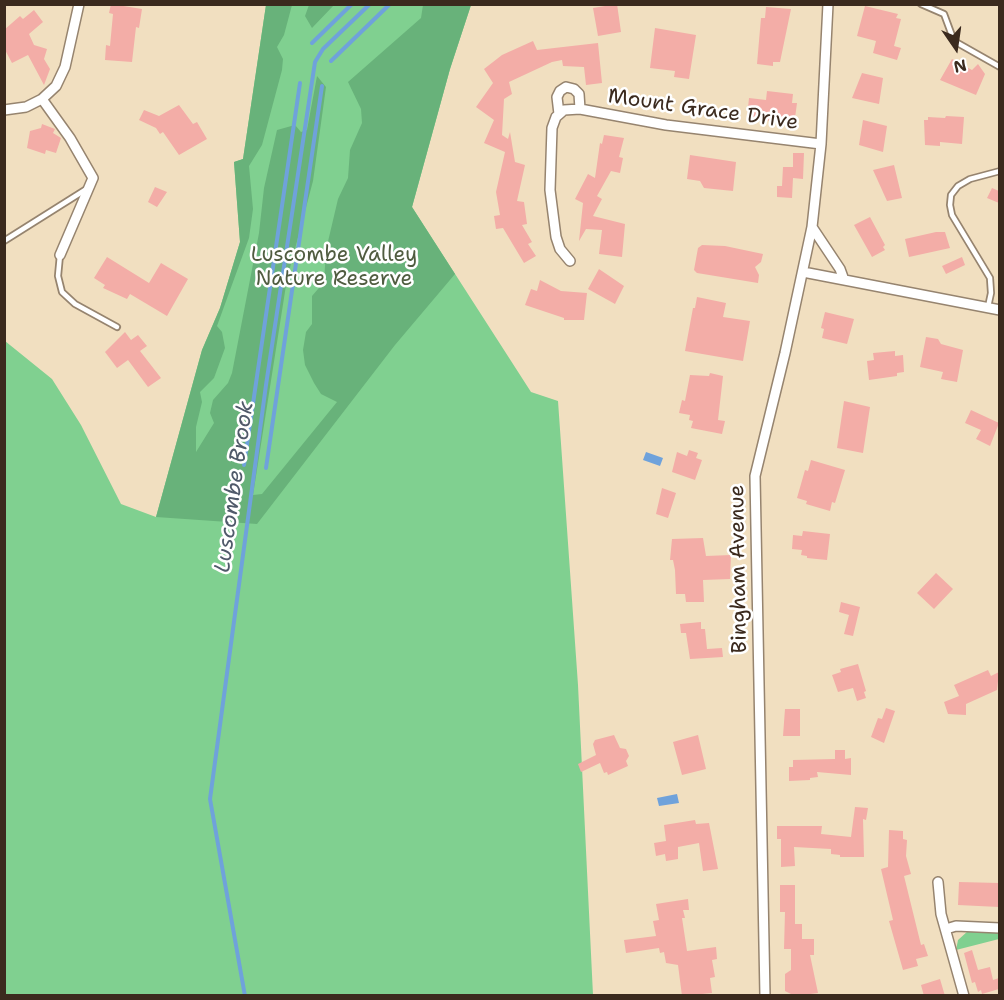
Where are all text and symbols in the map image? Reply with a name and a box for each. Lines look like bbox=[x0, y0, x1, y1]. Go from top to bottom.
north arrow bbox=[926, 18, 986, 78]
text: N bbox=[952, 54, 969, 78]
street label: Mount Grace Drive bbox=[606, 84, 800, 136]
park label: Luscombe Valley Nature Reserve bbox=[251, 243, 417, 293]
water label: Luscombe Brook bbox=[210, 400, 260, 574]
street label: Bingham Avenue bbox=[725, 484, 753, 654]

